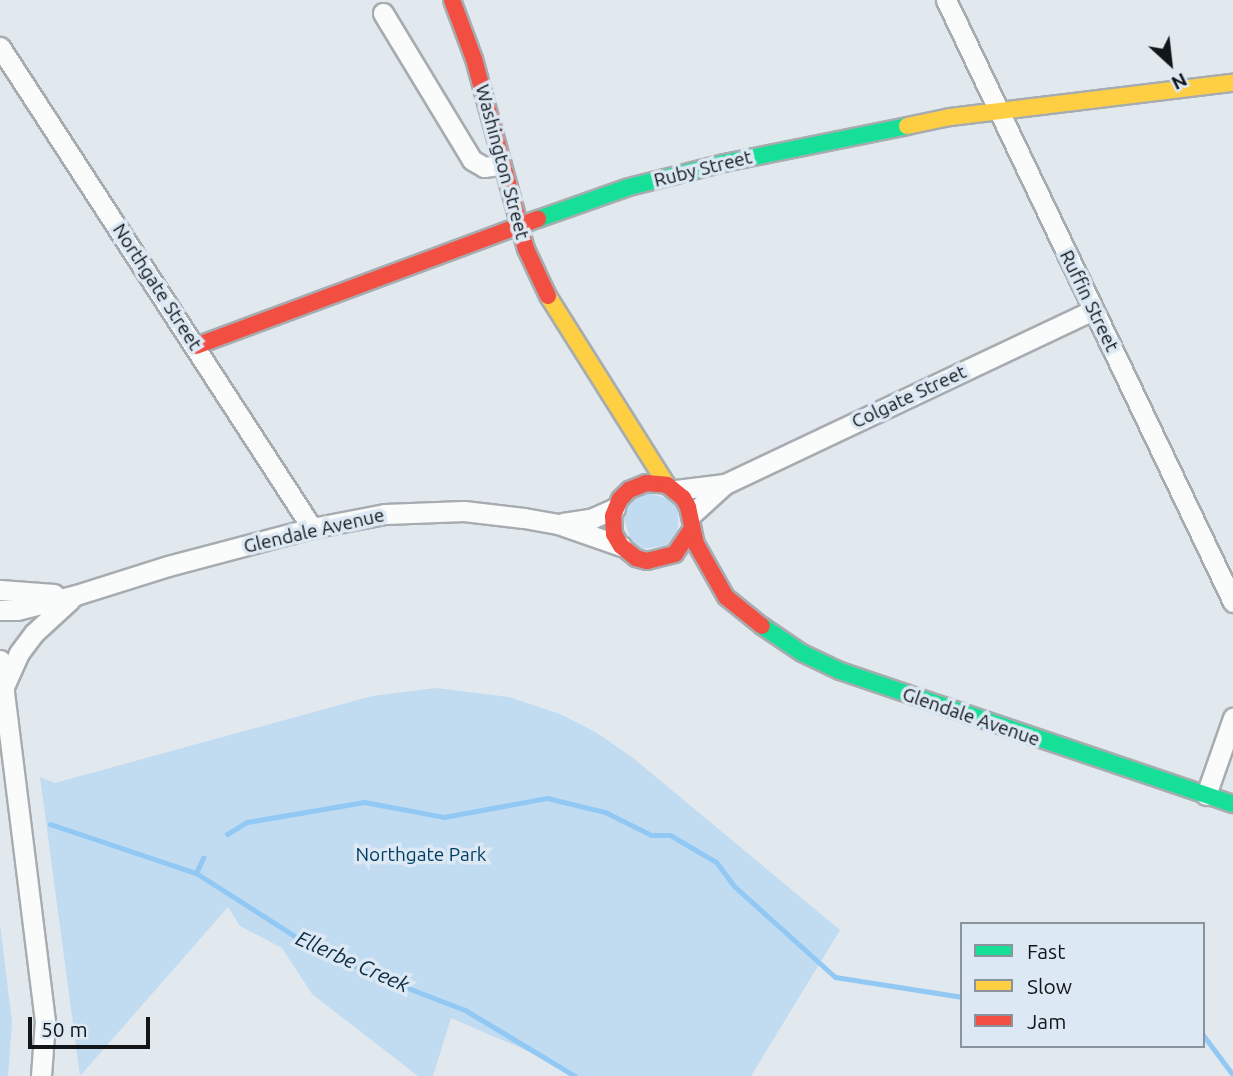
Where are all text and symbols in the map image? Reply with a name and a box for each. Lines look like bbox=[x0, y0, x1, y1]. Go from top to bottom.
north arrow bbox=[1135, 28, 1205, 98]
text: N bbox=[1168, 69, 1191, 95]
street label: Washington Street bbox=[470, 82, 534, 242]
street label: Ruby Street bbox=[652, 146, 754, 192]
street label: Northgate Street bbox=[108, 219, 206, 355]
street label: Ruffin Street bbox=[1055, 247, 1123, 355]
street label: Colgate Street bbox=[848, 361, 970, 433]
street label: Glendale Avenue bbox=[241, 504, 387, 558]
street label: Glendale Avenue bbox=[899, 683, 1043, 751]
park label: Northgate Park bbox=[356, 844, 486, 866]
legend bbox=[960, 922, 1205, 1048]
water label: Ellerbe Creek bbox=[292, 925, 414, 997]
text: Fast bbox=[1027, 939, 1065, 963]
text: Slow bbox=[1027, 974, 1072, 998]
scale bar bbox=[32, 1002, 154, 1046]
text: Jam bbox=[1027, 1009, 1066, 1033]
text: 50 m bbox=[41, 1017, 88, 1041]

